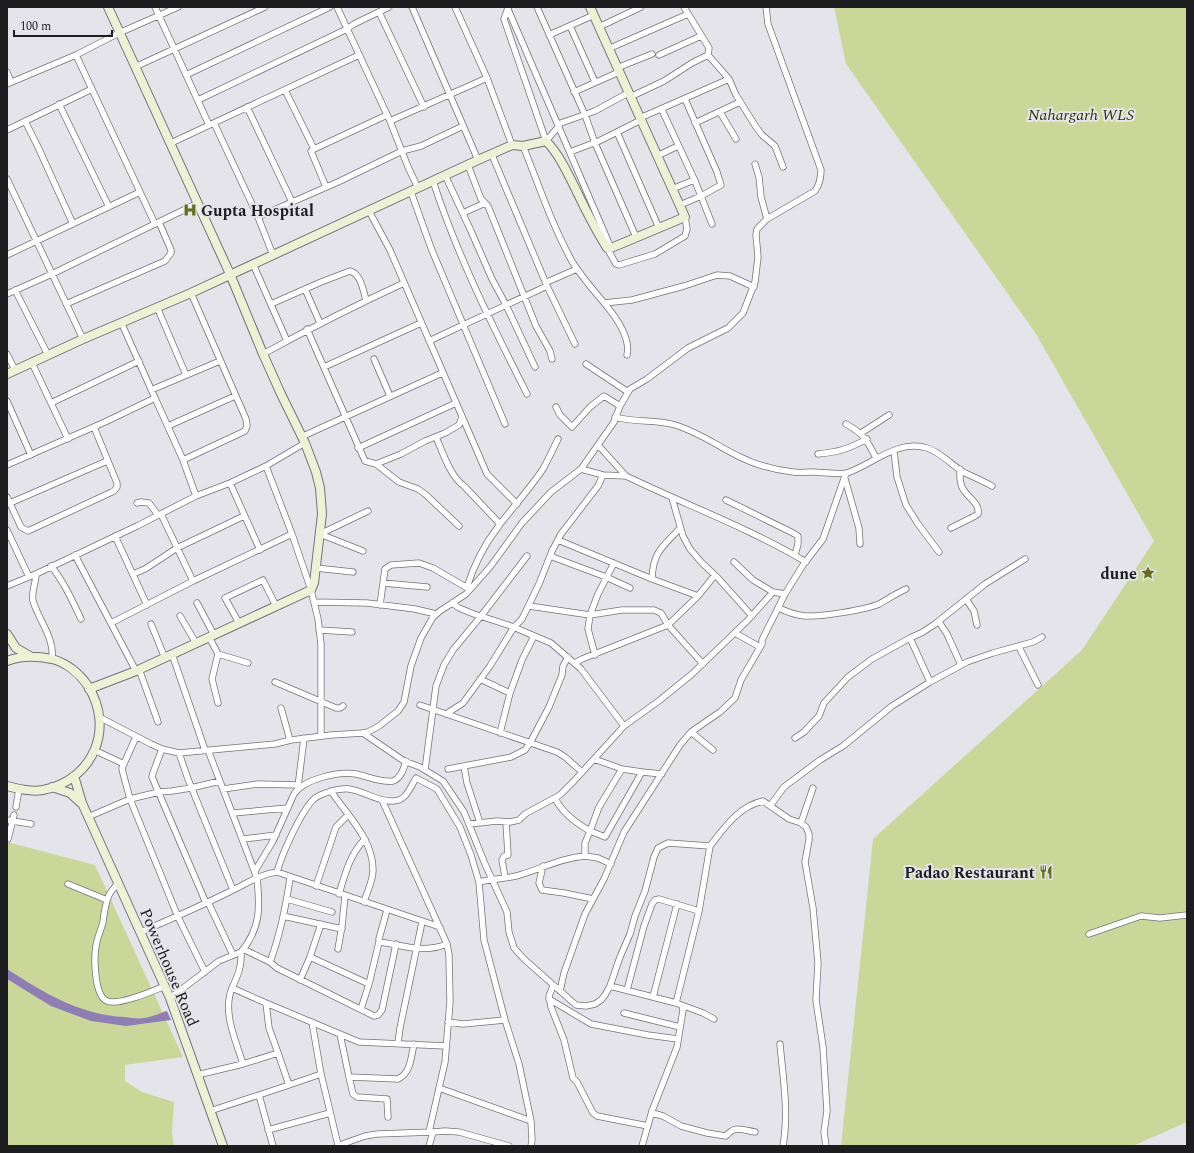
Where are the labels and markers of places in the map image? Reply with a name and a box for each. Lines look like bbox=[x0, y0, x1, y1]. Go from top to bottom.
place label: Gupta Hospital bbox=[201, 199, 314, 223]
hospital icon: Gupta Hospital bbox=[182, 202, 198, 218]
place label: dune bbox=[1100, 562, 1137, 586]
place icon: dune bbox=[1140, 565, 1156, 581]
place label: Padao Restaurant bbox=[904, 861, 1035, 885]
restaurant icon: Padao Restaurant bbox=[1038, 864, 1054, 880]

